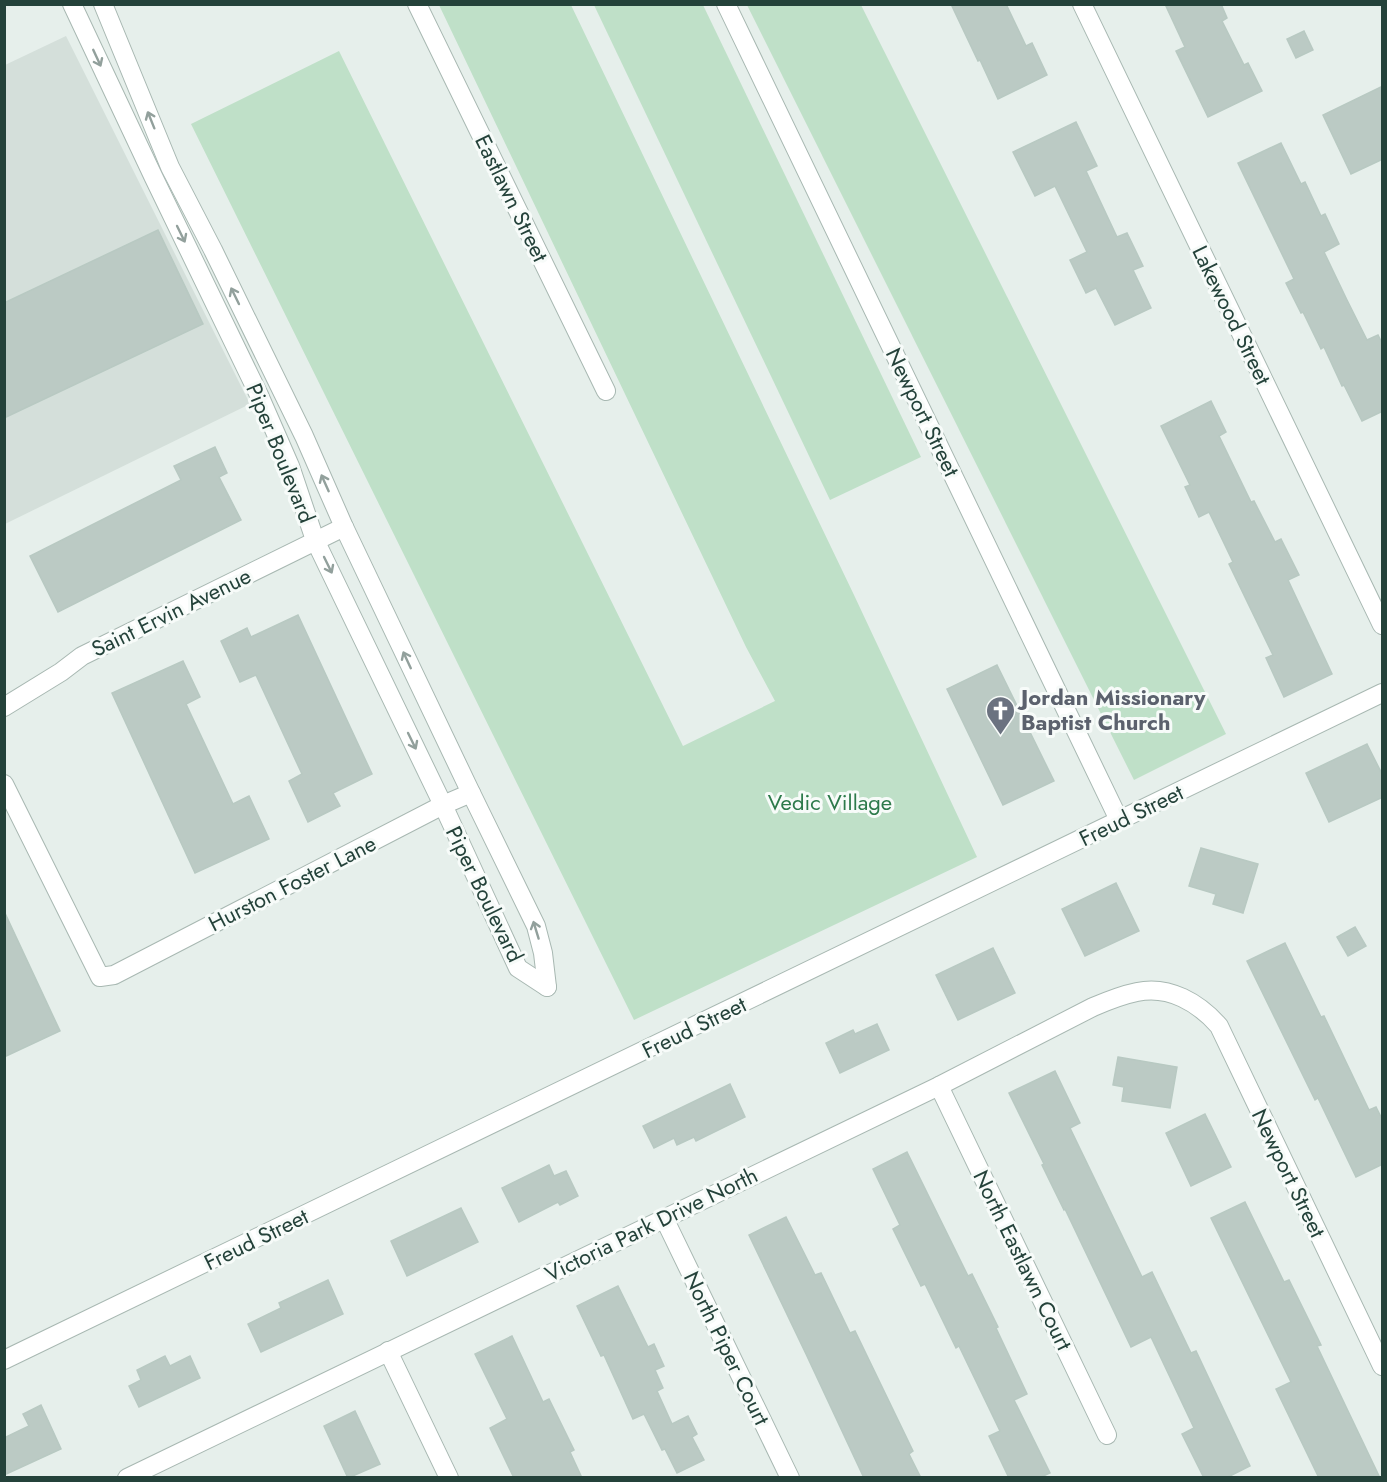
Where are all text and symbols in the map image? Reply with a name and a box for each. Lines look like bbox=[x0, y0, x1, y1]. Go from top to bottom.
one-way arrow bbox=[92, 48, 104, 66]
one-way arrow bbox=[145, 111, 156, 130]
street label: Eastlawn Street bbox=[467, 129, 557, 268]
one-way arrow bbox=[176, 224, 188, 242]
street label: Lakewood Street bbox=[1184, 240, 1280, 391]
one-way arrow bbox=[229, 287, 241, 305]
street label: Newport Street bbox=[878, 342, 968, 482]
street label: Piper Boulevard bbox=[238, 378, 324, 528]
one-way arrow bbox=[318, 474, 329, 492]
one-way arrow bbox=[322, 556, 334, 574]
street label: Saint Ervin Avenue bbox=[86, 559, 256, 665]
one-way arrow bbox=[401, 651, 413, 669]
place label: Jordan Missionary Baptist Church bbox=[1017, 681, 1206, 738]
church icon: Jordan Missionary Baptist Church bbox=[984, 694, 1016, 736]
one-way arrow bbox=[407, 731, 419, 749]
street label: Freud Street bbox=[1074, 776, 1189, 854]
park label: Vedic Village bbox=[768, 786, 892, 818]
street label: Piper Boulevard bbox=[438, 820, 532, 968]
street label: Hurston Foster Lane bbox=[203, 827, 381, 939]
one-way arrow bbox=[530, 921, 541, 940]
street label: Freud Street bbox=[637, 988, 752, 1066]
street label: Newport Street bbox=[1244, 1103, 1334, 1243]
street label: Victoria Park Drive North bbox=[539, 1158, 763, 1290]
street label: North Eastlawn Court bbox=[965, 1164, 1081, 1356]
street label: Freud Street bbox=[199, 1200, 314, 1278]
street label: North Piper Court bbox=[676, 1266, 778, 1431]

